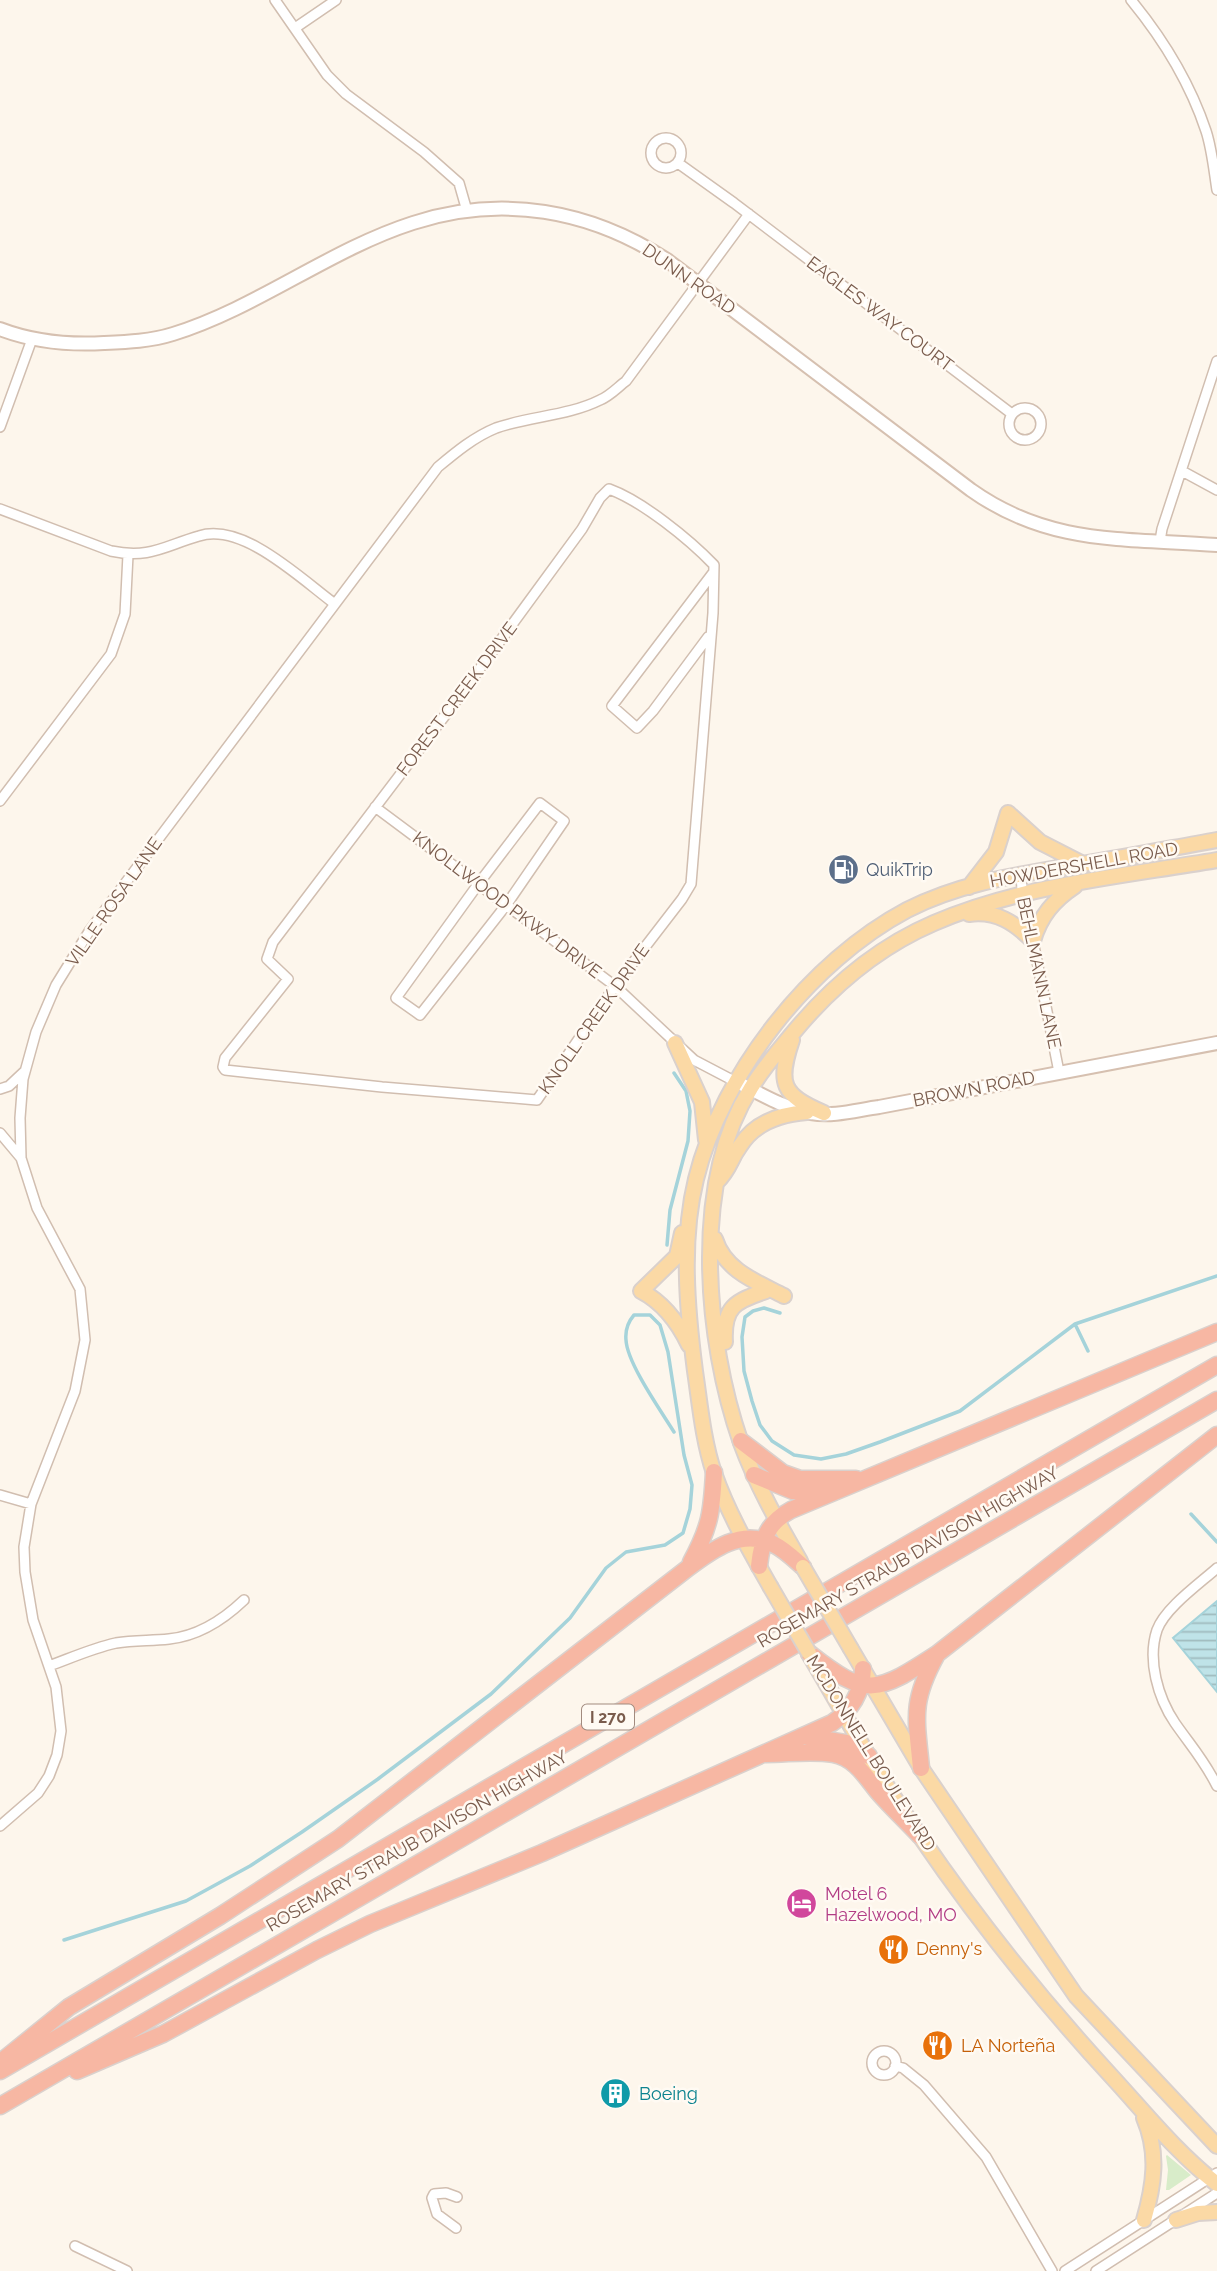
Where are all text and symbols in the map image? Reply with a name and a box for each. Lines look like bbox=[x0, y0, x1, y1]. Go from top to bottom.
street label: DUNN ROAD bbox=[639, 239, 740, 318]
street label: EAGLES WAY COURT bbox=[803, 252, 958, 376]
street label: FOREST CREEK DRIVE bbox=[392, 618, 521, 780]
street label: KNOLLWOOD PKWY DRIVE bbox=[409, 827, 606, 982]
street label: VILLE ROSA LANE bbox=[61, 833, 166, 970]
street label: HOWDERSHELL ROAD bbox=[988, 838, 1180, 891]
fuel station icon: QuikTrip bbox=[826, 853, 860, 887]
place label: QuikTrip bbox=[866, 859, 933, 880]
street label: BEHLMANN LANE bbox=[1013, 895, 1066, 1051]
street label: KNOLL CREEK DRIVE bbox=[534, 940, 653, 1098]
street label: BROWN ROAD bbox=[911, 1066, 1037, 1111]
street label: ROSEMARY STRAUB DAVISON HIGHWAY bbox=[753, 1461, 1062, 1652]
street label: MCDONNELL BOULEVARD bbox=[802, 1651, 940, 1855]
road number: I 270 bbox=[582, 1704, 634, 1730]
street label: ROSEMARY STRAUB DAVISON HIGHWAY bbox=[262, 1745, 571, 1936]
place label: Motel 6 Hazelwood, MO bbox=[825, 1883, 957, 1925]
hotel icon: Motel 6 Hazelwood, MO bbox=[785, 1887, 819, 1921]
restaurant icon: Denny's bbox=[876, 1932, 910, 1966]
place label: Denny's bbox=[916, 1938, 982, 1959]
restaurant icon: LA Norteña bbox=[921, 2029, 955, 2063]
place label: LA Norteña bbox=[961, 2035, 1055, 2056]
building icon: Boeing bbox=[599, 2077, 633, 2111]
place label: Boeing bbox=[639, 2083, 698, 2104]

